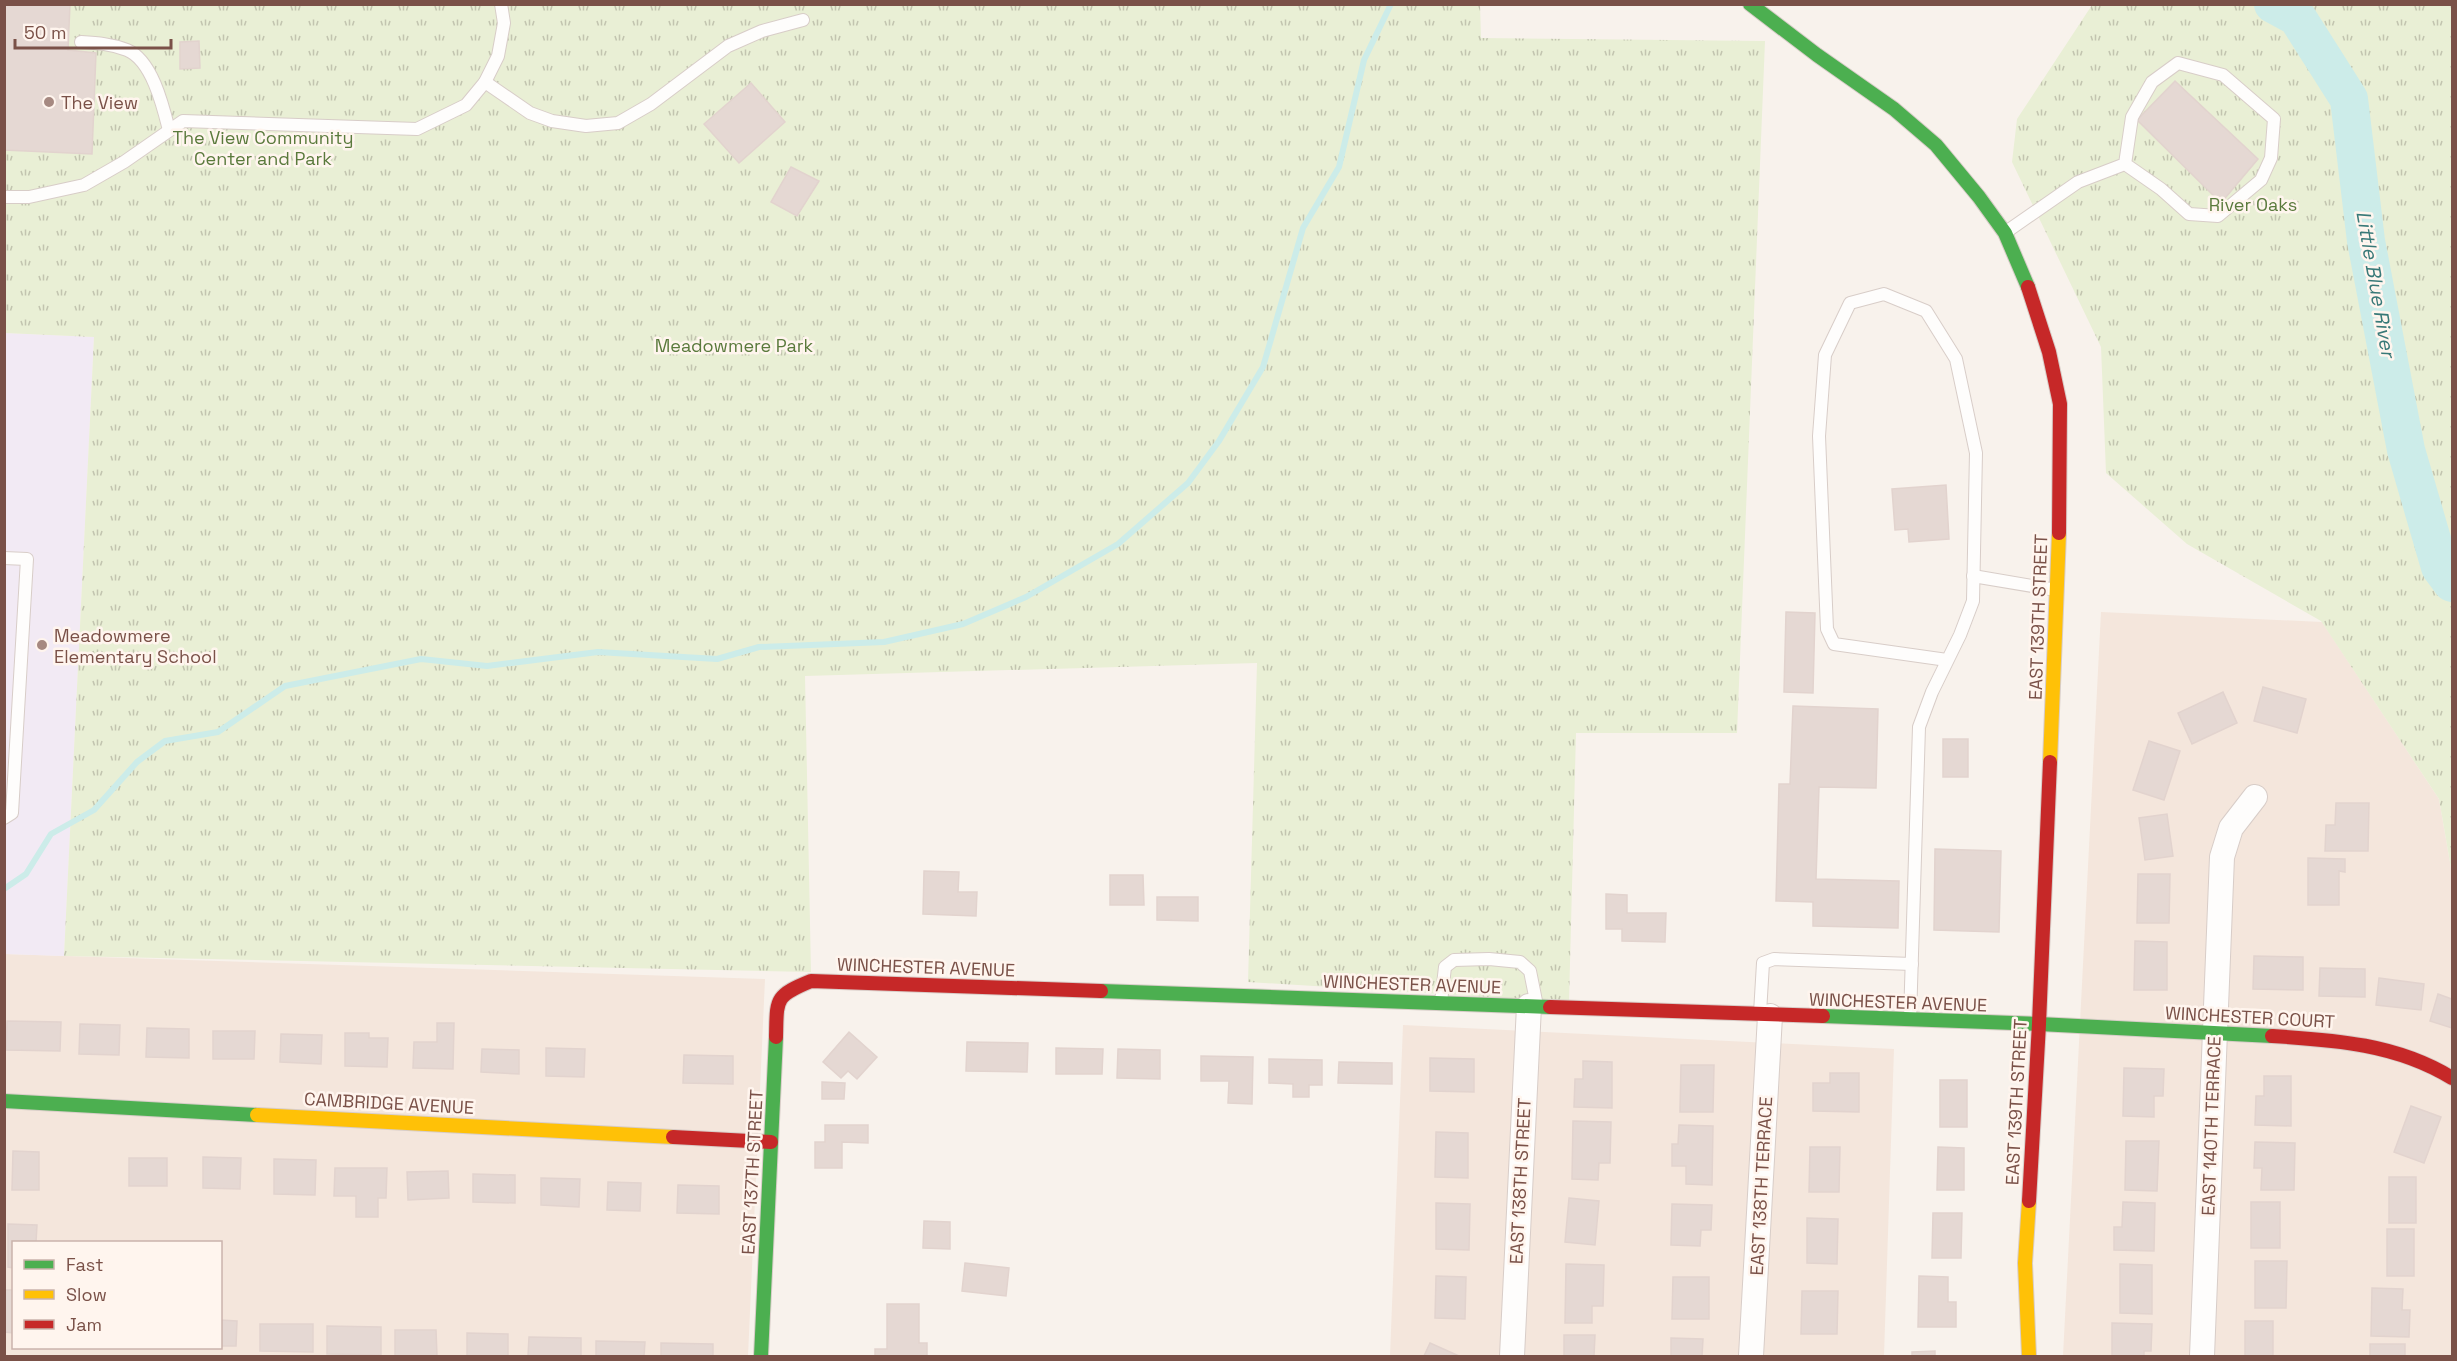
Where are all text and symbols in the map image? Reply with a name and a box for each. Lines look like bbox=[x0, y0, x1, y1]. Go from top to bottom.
scale bar bbox=[15, 12, 171, 50]
text: 50 m bbox=[24, 21, 66, 44]
place label: The View bbox=[61, 91, 138, 114]
marker: The View bbox=[42, 95, 56, 109]
park label: The View Community Center and Park bbox=[173, 126, 354, 170]
park label: River Oaks bbox=[2209, 193, 2297, 216]
water label: Little Blue River bbox=[2350, 209, 2402, 362]
park label: Meadowmere Park bbox=[655, 334, 814, 357]
street label: EAST 139TH STREET bbox=[2024, 533, 2052, 701]
place label: Meadowmere Elementary School bbox=[54, 624, 217, 668]
marker: Meadowmere Elementary School bbox=[35, 638, 49, 652]
street label: WINCHESTER AVENUE bbox=[837, 952, 1015, 982]
street label: WINCHESTER AVENUE bbox=[1323, 969, 1501, 999]
street label: WINCHESTER AVENUE bbox=[1809, 987, 1987, 1017]
street label: WINCHESTER COURT bbox=[2164, 1001, 2336, 1033]
street label: EAST 139TH STREET bbox=[2000, 1018, 2032, 1186]
street label: EAST 140TH TERRACE bbox=[2196, 1036, 2226, 1216]
street label: CAMBRIDGE AVENUE bbox=[303, 1087, 475, 1119]
street label: EAST 137TH STREET bbox=[736, 1088, 768, 1255]
street label: EAST 138TH TERRACE bbox=[1745, 1096, 1777, 1276]
street label: EAST 138TH STREET bbox=[1504, 1097, 1536, 1265]
legend bbox=[12, 1241, 222, 1349]
text: Fast bbox=[66, 1253, 103, 1276]
text: Slow bbox=[66, 1283, 107, 1306]
text: Jam bbox=[66, 1313, 102, 1336]

